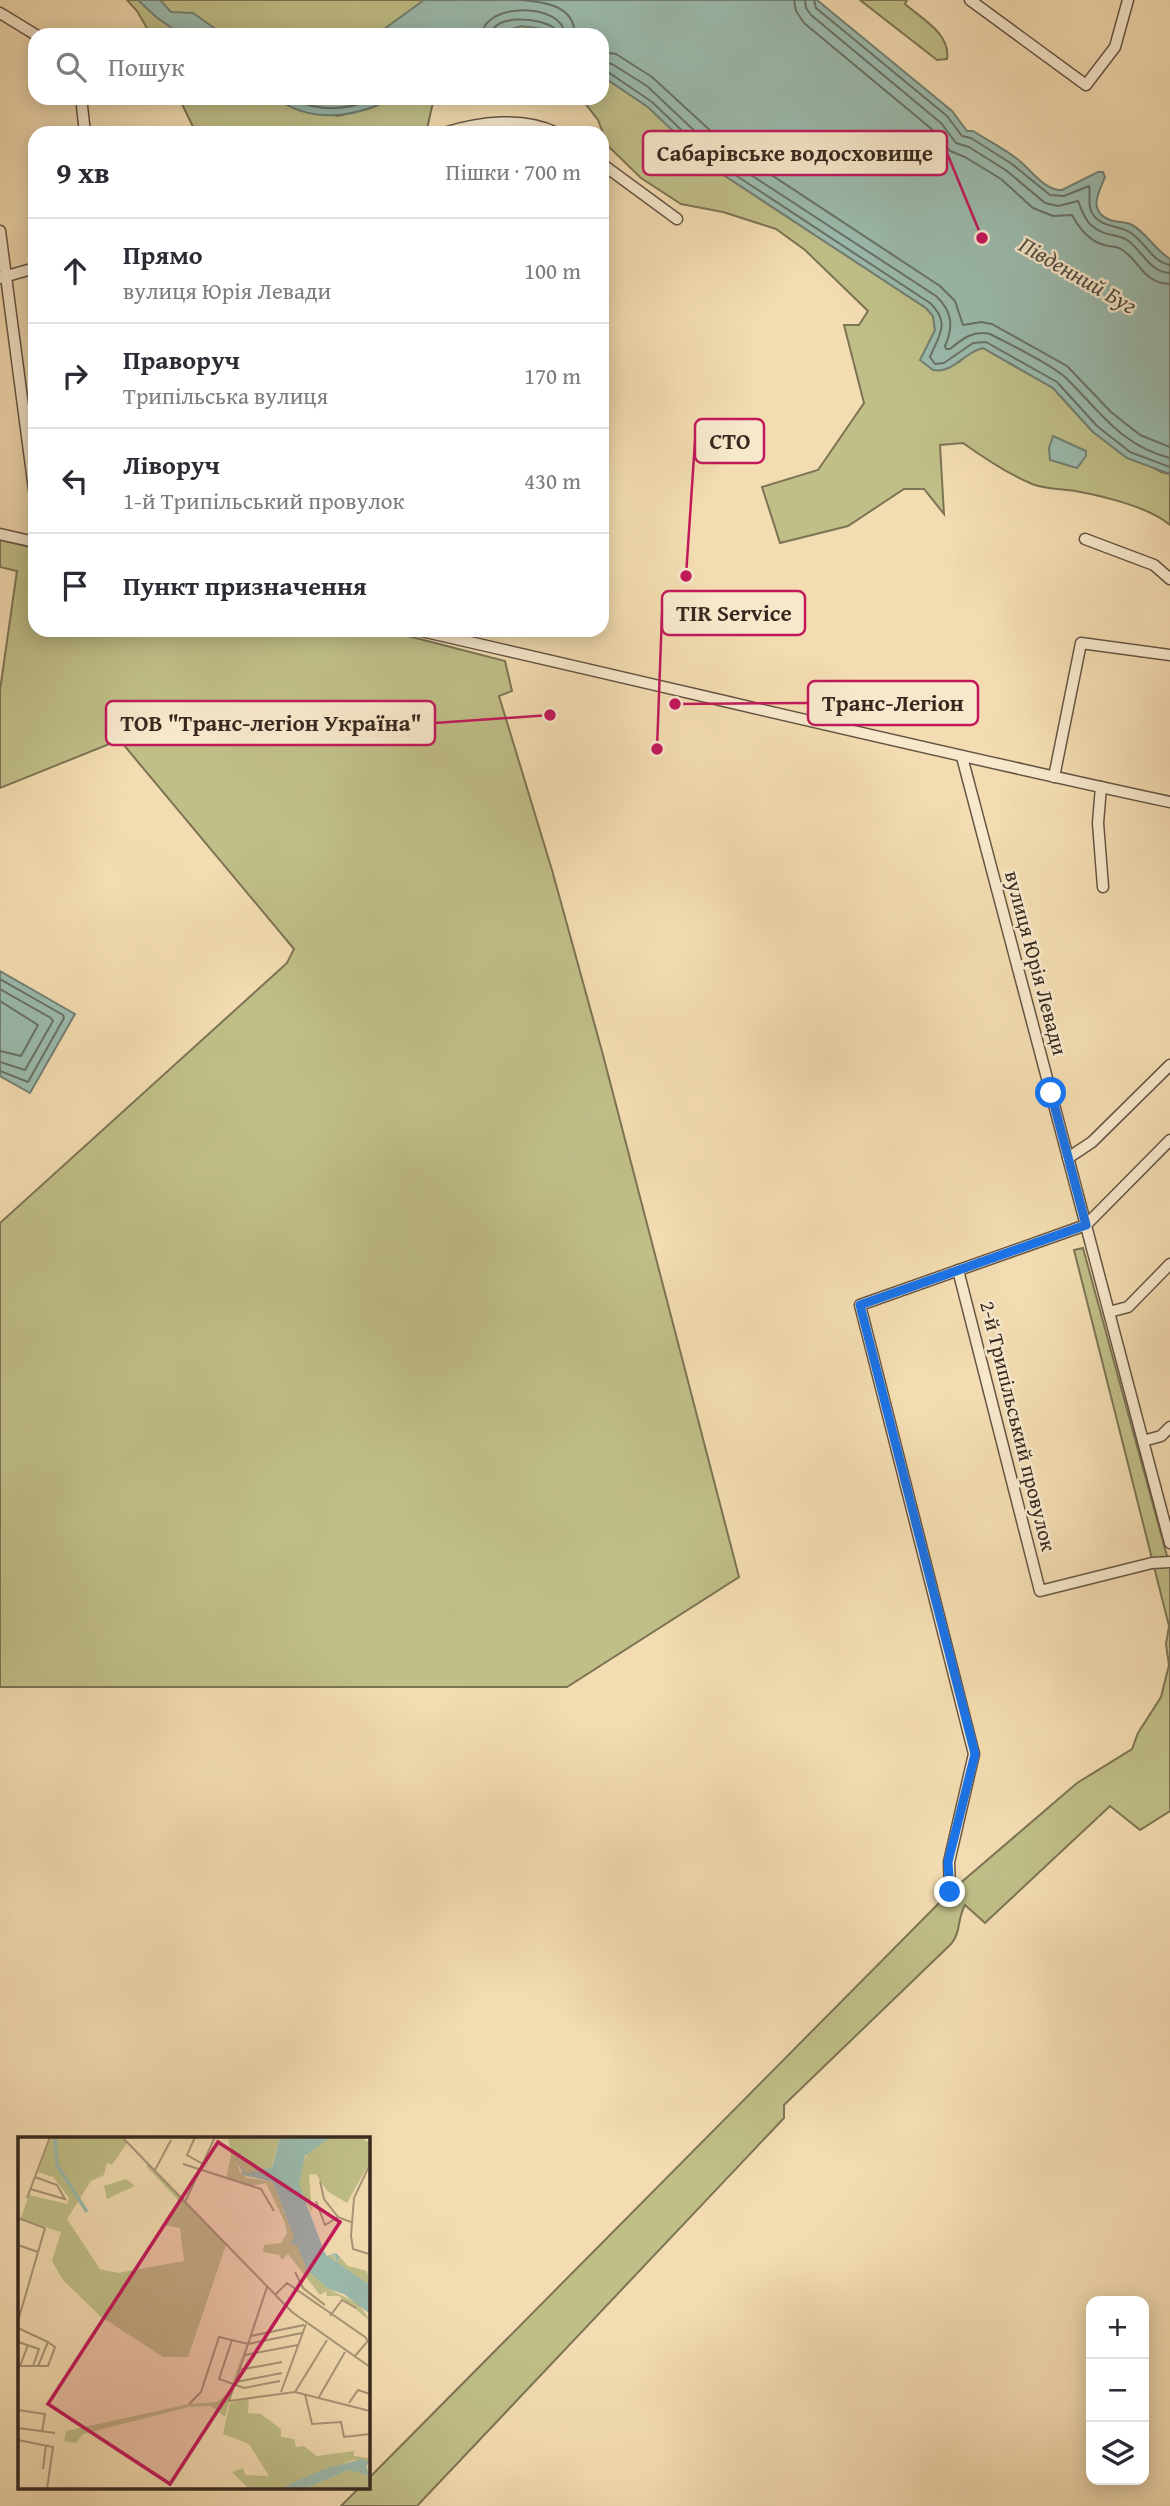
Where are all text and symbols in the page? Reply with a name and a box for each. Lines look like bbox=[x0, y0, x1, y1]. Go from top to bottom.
search box bbox=[28, 28, 609, 105]
text: Пошук bbox=[108, 47, 185, 86]
icon: search bbox=[52, 48, 90, 86]
callout: Сабарівське водосховище bbox=[643, 131, 947, 175]
text: Сабарівське водосховище bbox=[657, 136, 933, 169]
text: 9 хв bbox=[56, 150, 110, 194]
text: Пішки · 700 m bbox=[446, 155, 581, 188]
water label: Південний Буг bbox=[1013, 228, 1143, 322]
text: Прямо bbox=[123, 235, 203, 274]
icon: ahead bbox=[56, 252, 94, 290]
text: 100 m bbox=[524, 254, 581, 287]
text: вулиця Юрія Левади bbox=[123, 274, 331, 307]
text: Праворуч bbox=[123, 340, 240, 379]
icon: right bbox=[56, 357, 94, 395]
text: 170 m bbox=[524, 359, 581, 392]
text: Трипільська вулиця bbox=[123, 379, 328, 412]
callout: СТО bbox=[695, 419, 764, 463]
text: СТО bbox=[709, 424, 751, 457]
text: Ліворуч bbox=[123, 445, 220, 484]
icon: left bbox=[56, 462, 94, 500]
text: 430 m bbox=[524, 464, 581, 497]
text: 1-й Трипільський провулок bbox=[123, 484, 405, 517]
text: Пункт призначення bbox=[123, 566, 367, 605]
icon: arrive bbox=[56, 567, 94, 605]
callout: TIR Service bbox=[662, 591, 805, 635]
text: TIR Service bbox=[676, 596, 792, 629]
callout: Транс-Легіон bbox=[808, 681, 978, 725]
text: Транс-Легіон bbox=[822, 686, 964, 719]
callout: ТОВ "Транс-легіон Україна" bbox=[106, 701, 435, 745]
text: ТОВ "Транс-легіон Україна" bbox=[120, 706, 422, 739]
street label: вулиця Юрія Левади bbox=[997, 867, 1076, 1059]
route start bbox=[1035, 1077, 1066, 1108]
street label: 2-й Трипільський провулок bbox=[972, 1297, 1065, 1554]
route end bbox=[934, 1876, 965, 1907]
inset map bbox=[18, 2137, 369, 2488]
map controls bbox=[1086, 2296, 1149, 2485]
button: + bbox=[1086, 2296, 1149, 2359]
button: − bbox=[1086, 2359, 1149, 2422]
button: layers bbox=[1086, 2422, 1149, 2485]

